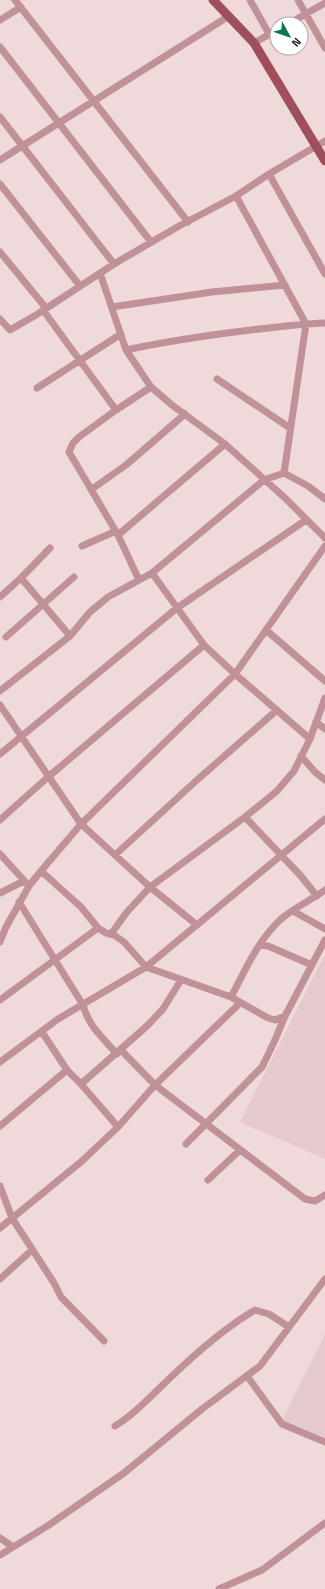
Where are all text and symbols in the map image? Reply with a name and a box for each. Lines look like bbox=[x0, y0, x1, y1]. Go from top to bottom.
north arrow bbox=[269, 16, 309, 56]
text: N bbox=[288, 34, 305, 50]

